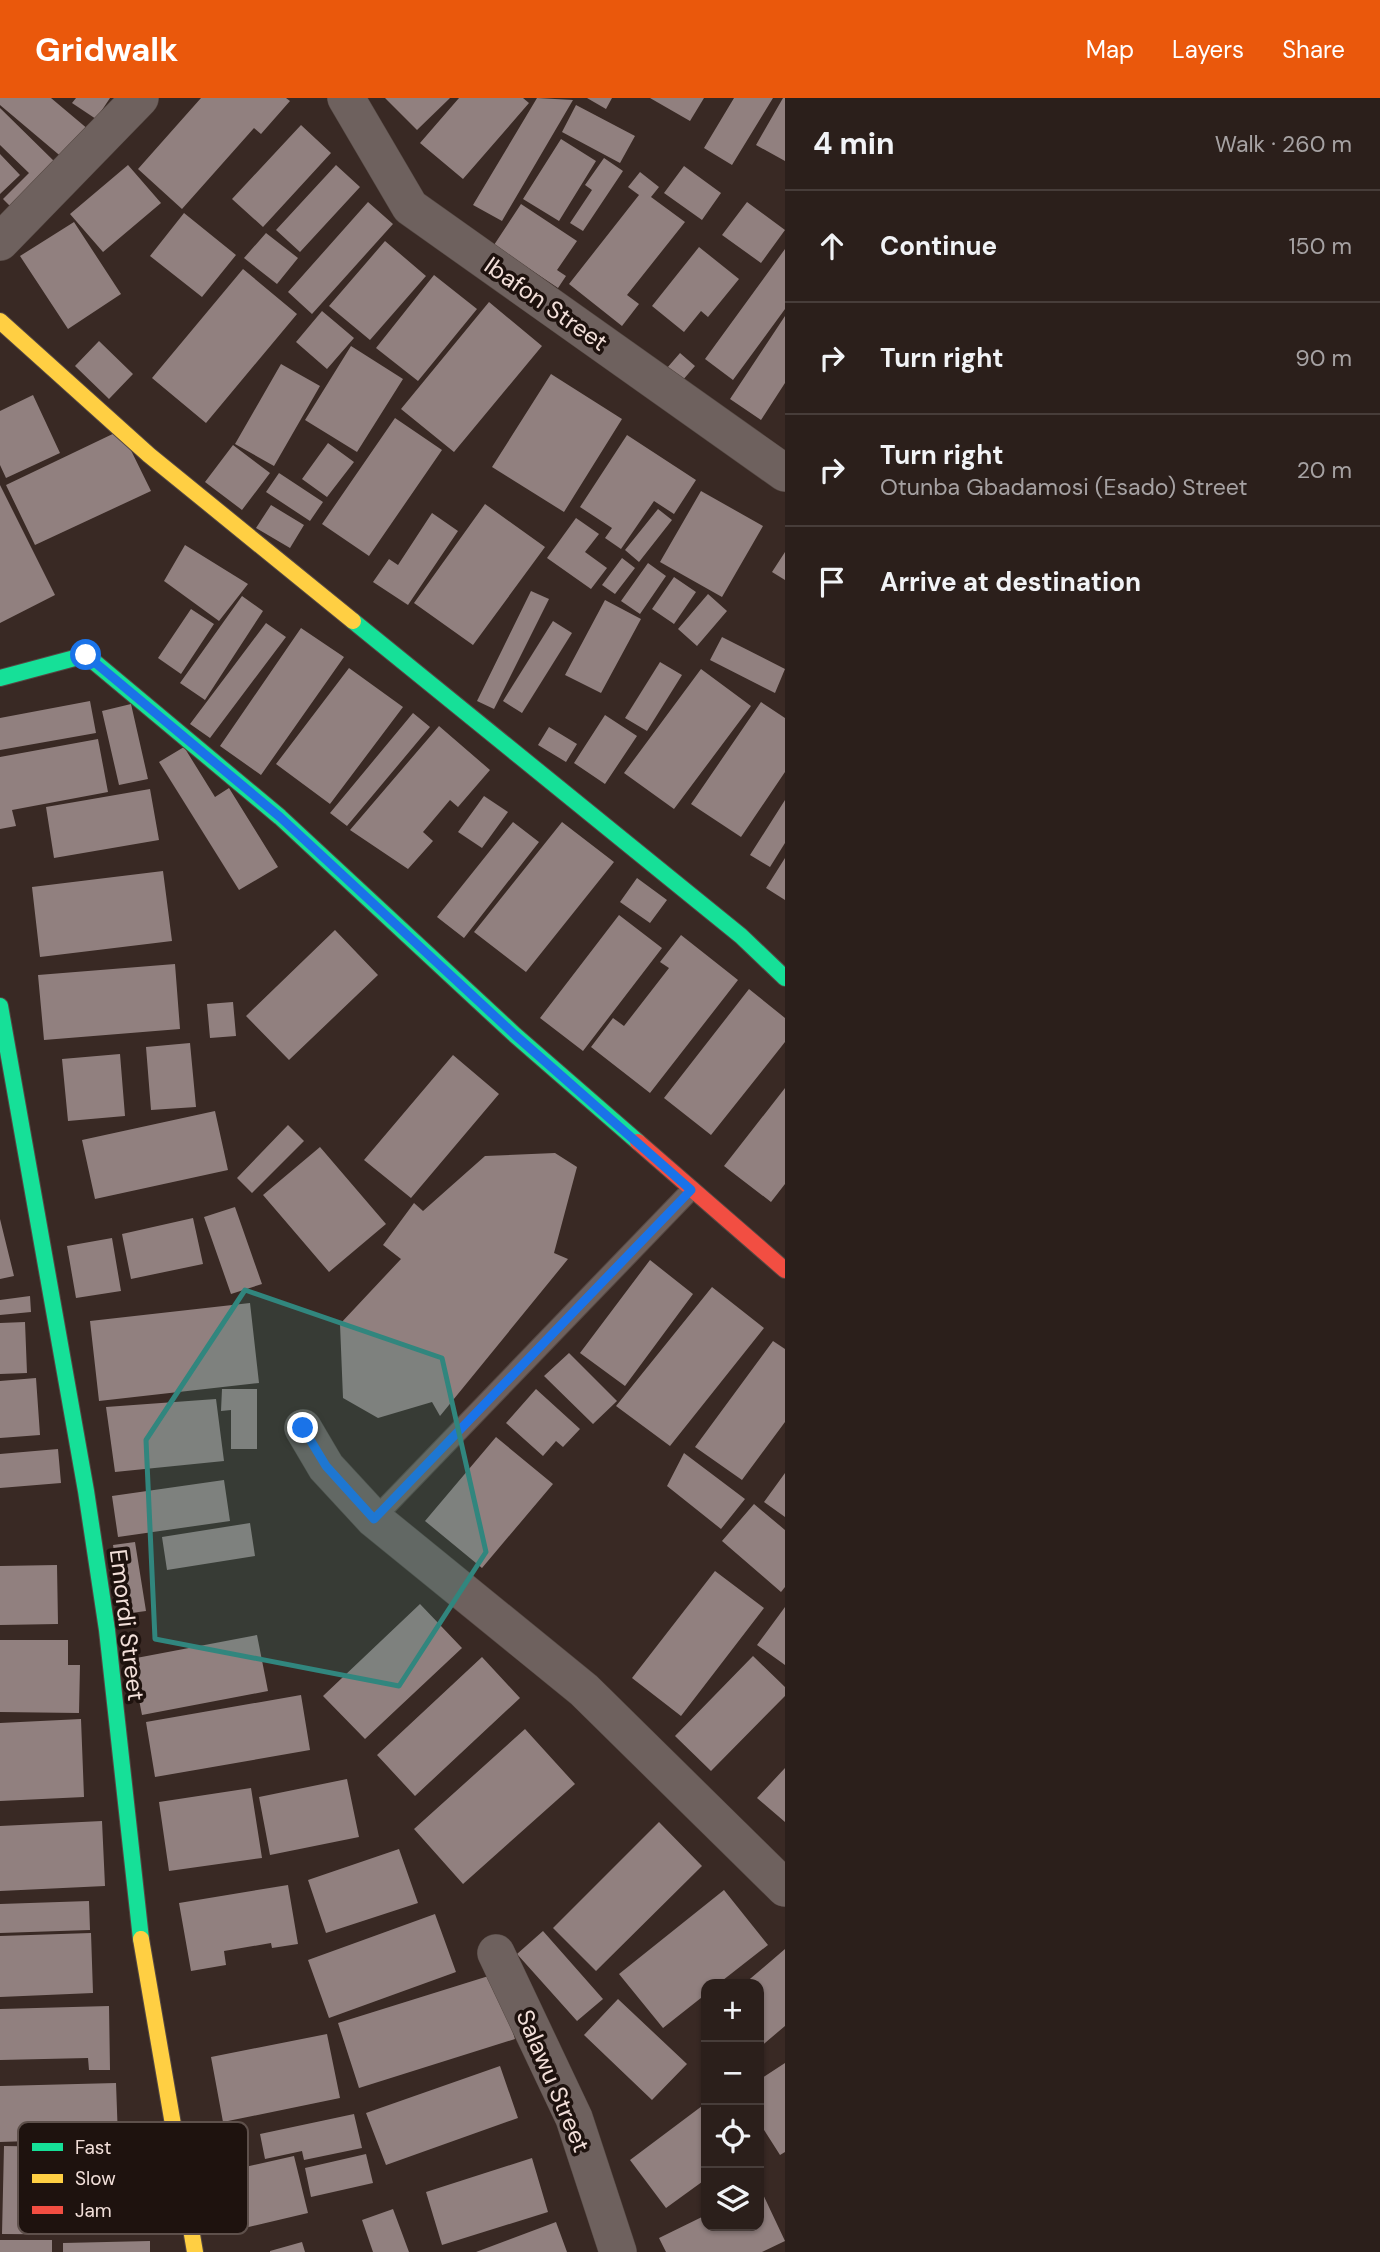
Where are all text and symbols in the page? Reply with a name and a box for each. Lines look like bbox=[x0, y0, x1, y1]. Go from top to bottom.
text: Gridwalk bbox=[35, 28, 178, 71]
text: Map bbox=[1086, 34, 1134, 65]
text: Layers bbox=[1172, 34, 1244, 65]
text: Share bbox=[1282, 34, 1345, 65]
text: 4 min bbox=[813, 124, 895, 163]
text: Walk · 260 m bbox=[1215, 129, 1352, 159]
icon: ahead bbox=[813, 227, 851, 265]
text: Continue bbox=[880, 229, 997, 263]
text: 150 m bbox=[1288, 231, 1352, 261]
street label: Ibafon Street bbox=[479, 250, 614, 358]
icon: right bbox=[813, 339, 851, 377]
text: Turn right bbox=[880, 341, 1004, 375]
text: 90 m bbox=[1295, 343, 1352, 373]
text: Turn right bbox=[880, 438, 1004, 472]
icon: right bbox=[813, 451, 851, 489]
text: 20 m bbox=[1297, 455, 1352, 485]
text: Otunba Gbadamosi (Esado) Street bbox=[880, 472, 1247, 502]
icon: arrive bbox=[813, 563, 851, 601]
text: Arrive at destination bbox=[880, 565, 1141, 599]
route start bbox=[70, 639, 101, 670]
route end bbox=[287, 1412, 318, 1443]
street label: Emordi Street bbox=[103, 1547, 152, 1703]
map controls bbox=[701, 1979, 764, 2231]
button: + bbox=[701, 1979, 764, 2042]
street label: Salawu Street bbox=[510, 2005, 597, 2157]
button: − bbox=[701, 2042, 764, 2105]
button: locate bbox=[701, 2105, 764, 2168]
legend bbox=[18, 2122, 248, 2234]
text: Fast bbox=[75, 2135, 111, 2160]
text: Slow bbox=[75, 2166, 116, 2191]
button: layers bbox=[701, 2168, 764, 2231]
text: Jam bbox=[75, 2198, 112, 2223]

